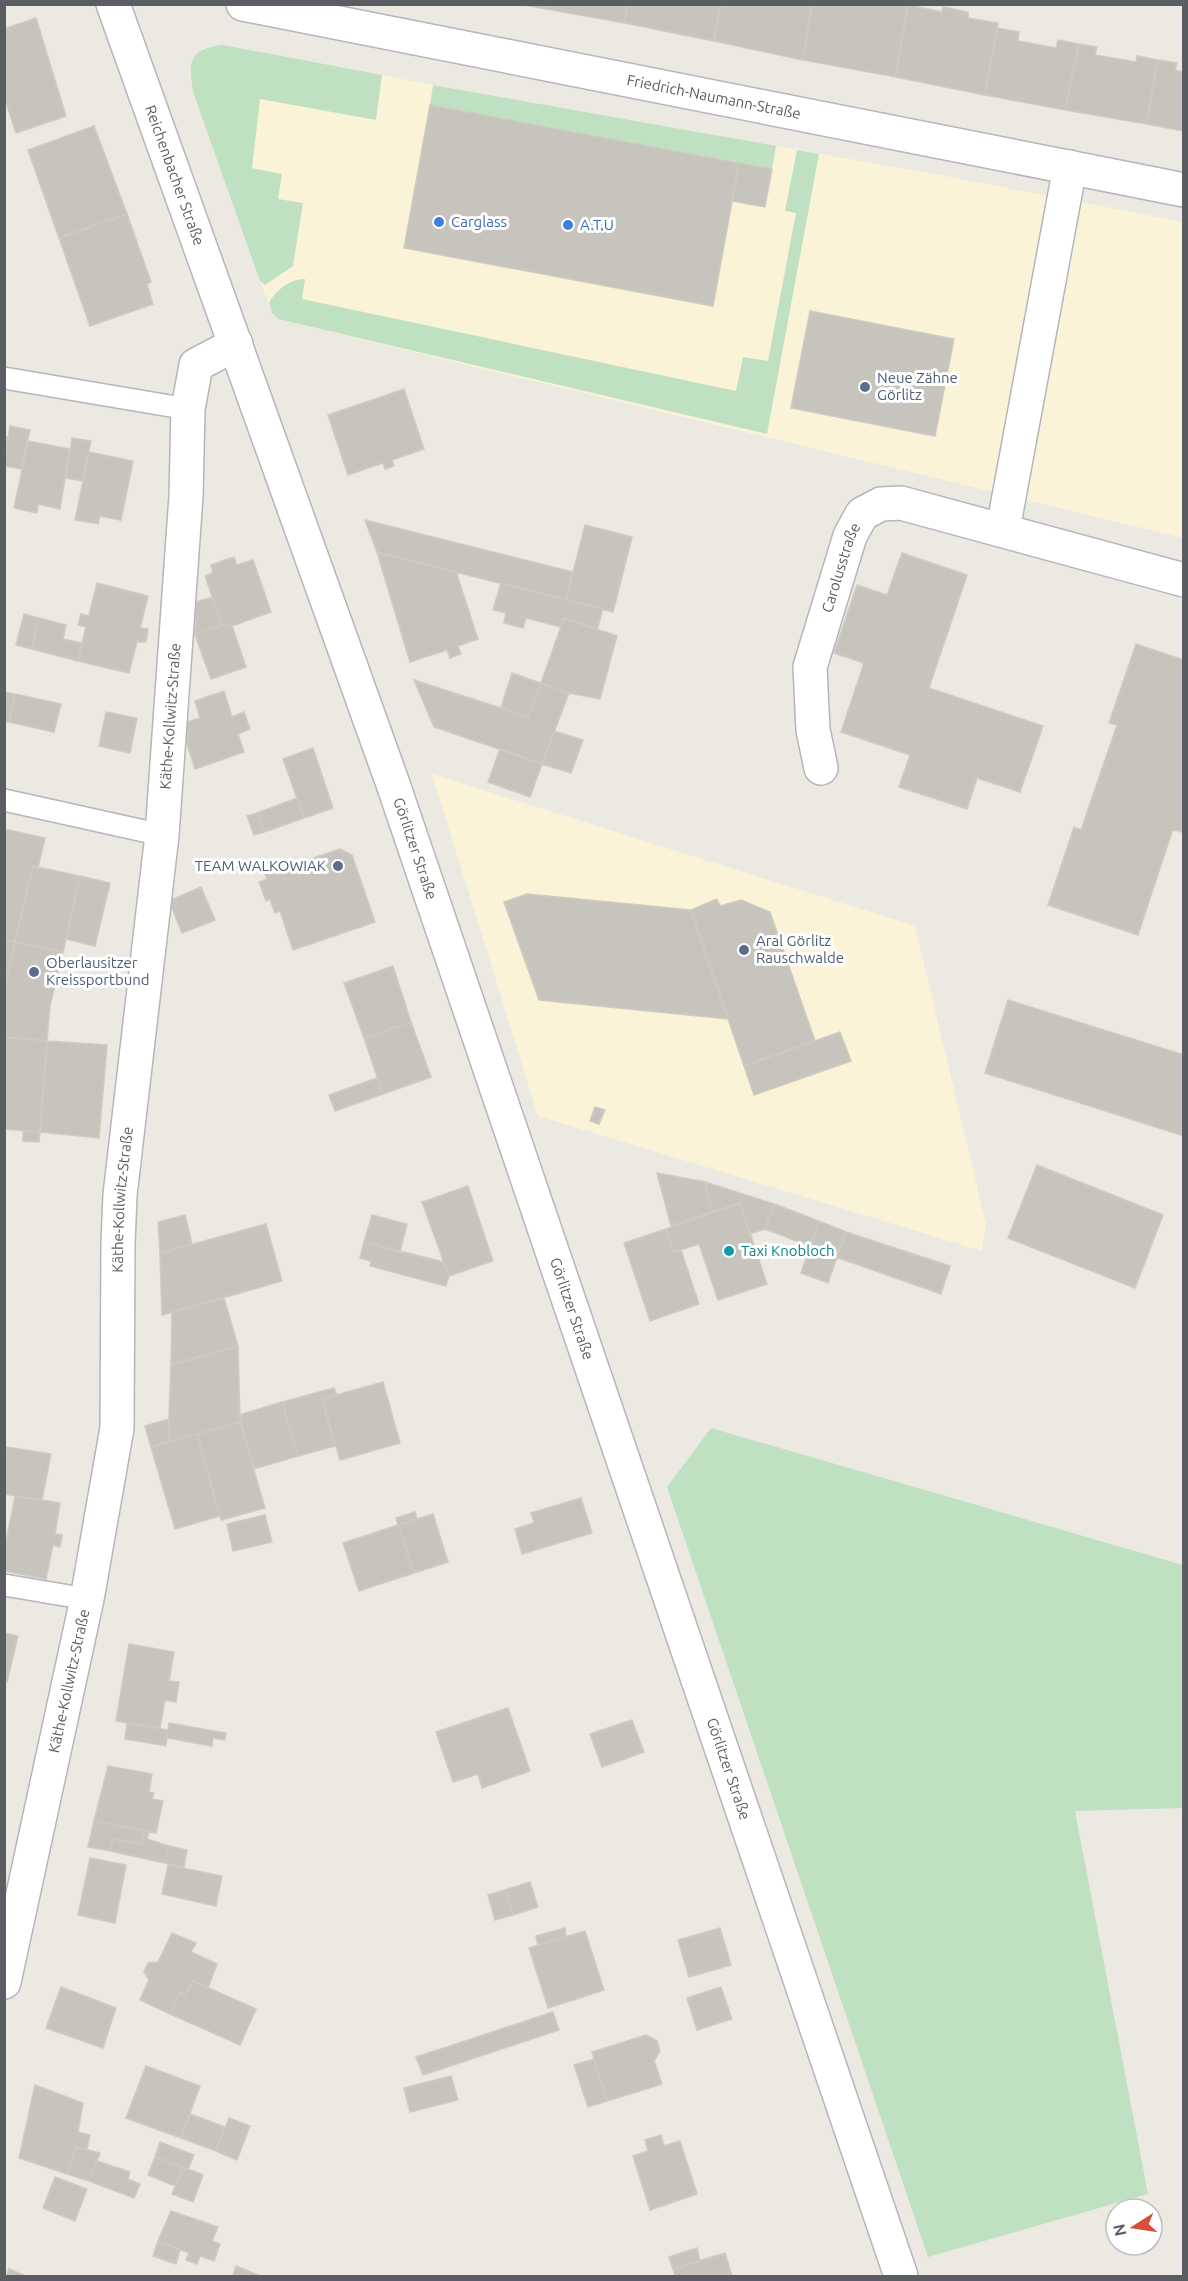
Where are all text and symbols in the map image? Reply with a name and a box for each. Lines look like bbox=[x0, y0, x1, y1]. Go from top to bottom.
street label: Friedrich-Naumann-Straße bbox=[626, 71, 802, 122]
street label: Reichenbacher Straße bbox=[142, 103, 208, 247]
place label: Carglass bbox=[451, 213, 507, 230]
marker: Carglass bbox=[432, 215, 446, 229]
place label: A.T.U bbox=[580, 216, 614, 233]
marker: A.T.U bbox=[561, 218, 575, 232]
place label: Neue Zähne Görlitz bbox=[877, 369, 958, 403]
marker: Neue Zähne Görlitz bbox=[858, 380, 872, 394]
street label: Carolusstraße bbox=[818, 519, 864, 615]
street label: Käthe-Kollwitz-Straße bbox=[156, 643, 184, 790]
street label: Görlitzer Straße bbox=[390, 795, 441, 902]
place label: TEAM WALKOWIAK bbox=[195, 857, 326, 874]
marker: TEAM WALKOWIAK bbox=[331, 859, 345, 873]
place label: Aral Görlitz Rauschwalde bbox=[756, 932, 844, 966]
marker: Aral Görlitz Rauschwalde bbox=[737, 943, 751, 957]
place label: Oberlausitzer Kreissportbund bbox=[46, 954, 150, 988]
marker: Oberlausitzer Kreissportbund bbox=[27, 965, 41, 979]
street label: Käthe-Kollwitz-Straße bbox=[109, 1126, 136, 1273]
place label: Taxi Knobloch bbox=[741, 1242, 835, 1259]
marker: Taxi Knobloch bbox=[722, 1244, 736, 1258]
street label: Görlitzer Straße bbox=[547, 1255, 597, 1362]
street label: Käthe-Kollwitz-Straße bbox=[45, 1607, 93, 1754]
street label: Görlitzer Straße bbox=[704, 1715, 754, 1822]
north arrow bbox=[1104, 2197, 1164, 2257]
text: N bbox=[1109, 2222, 1129, 2238]

